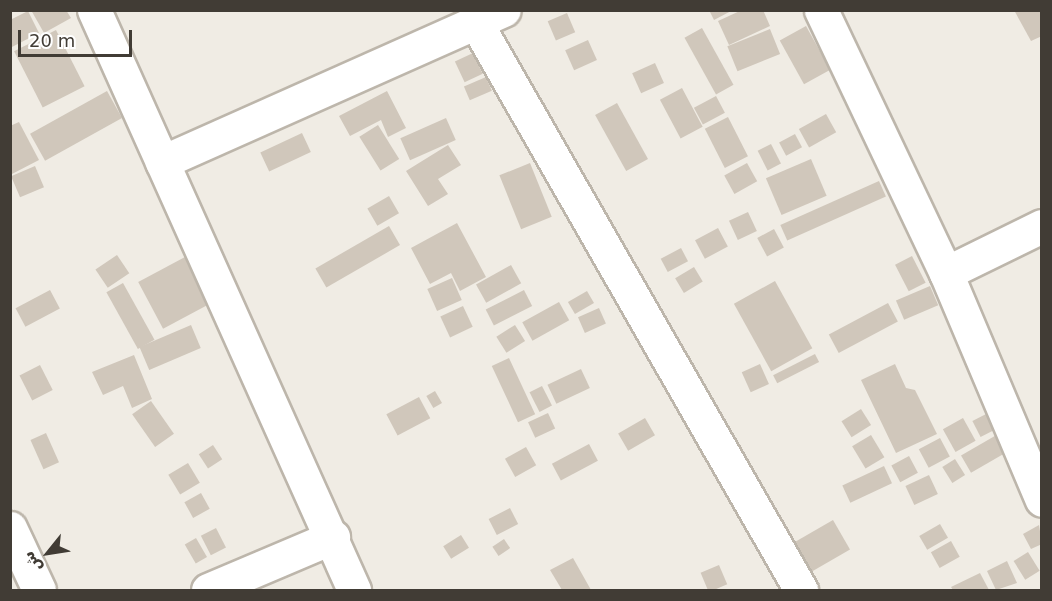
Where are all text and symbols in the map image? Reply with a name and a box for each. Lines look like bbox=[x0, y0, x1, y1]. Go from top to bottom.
scale bar bbox=[21, 18, 135, 56]
text: 20 m bbox=[29, 30, 75, 51]
north arrow bbox=[18, 523, 78, 583]
text: ش bbox=[18, 548, 46, 577]

